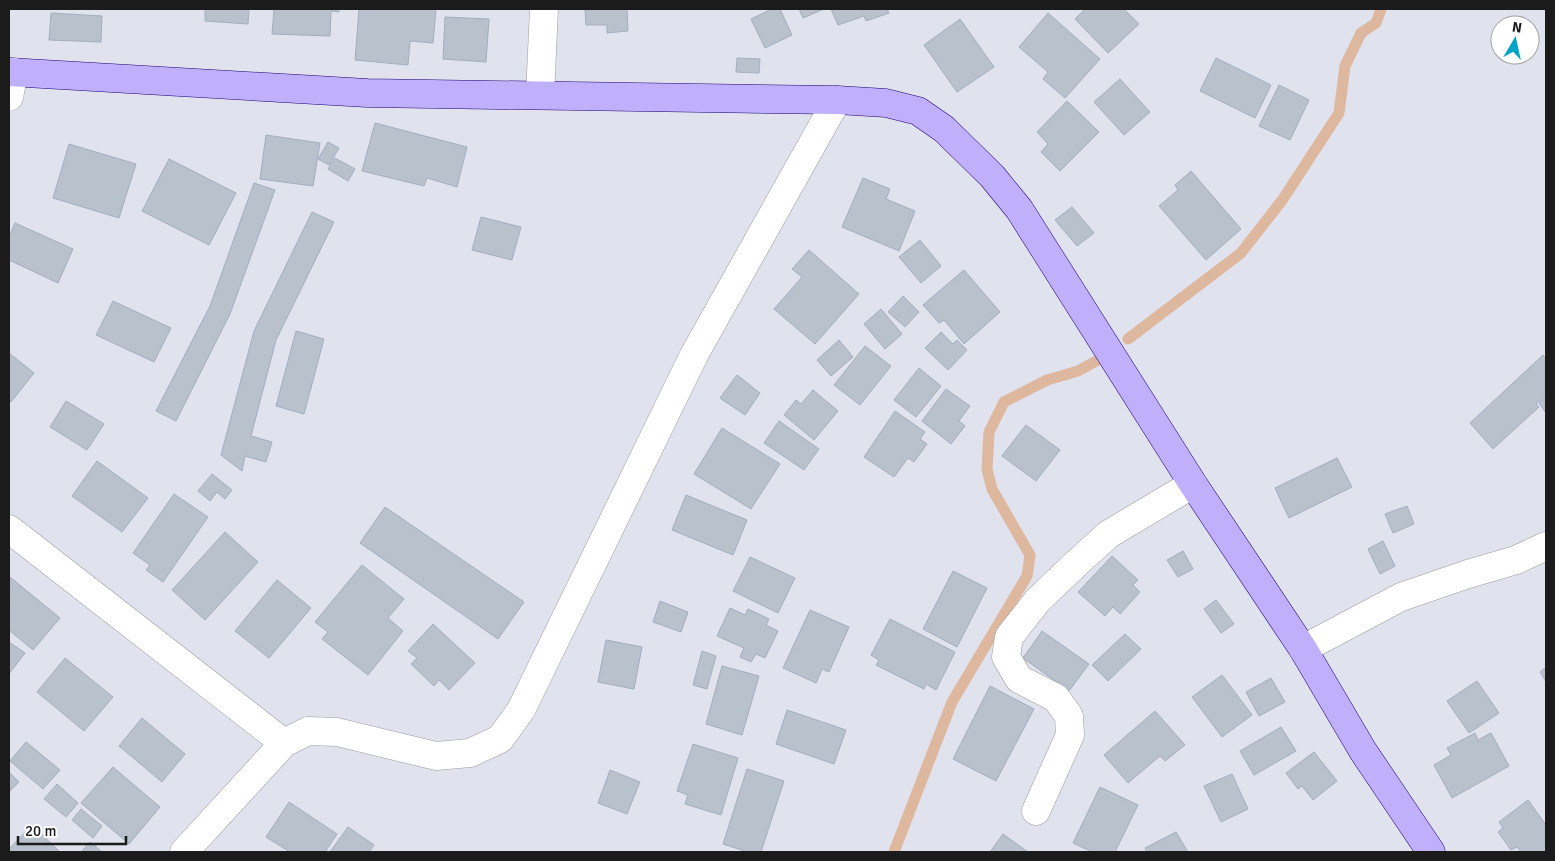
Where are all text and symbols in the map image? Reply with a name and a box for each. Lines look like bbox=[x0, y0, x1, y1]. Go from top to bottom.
north arrow bbox=[1490, 15, 1540, 65]
text: N bbox=[1511, 18, 1523, 37]
scale bar bbox=[18, 814, 125, 846]
text: 20 m bbox=[25, 822, 56, 840]

